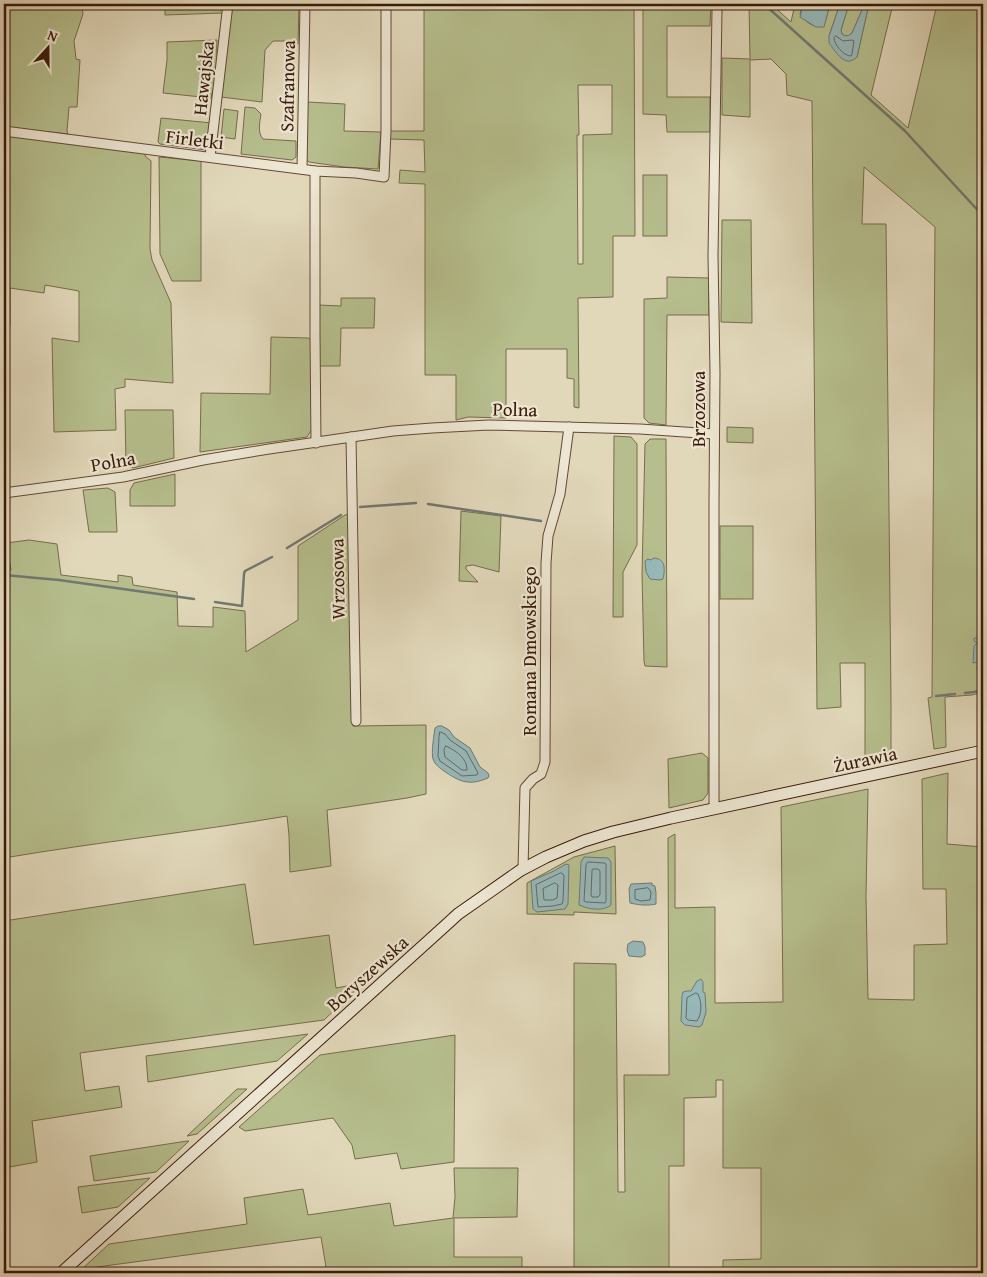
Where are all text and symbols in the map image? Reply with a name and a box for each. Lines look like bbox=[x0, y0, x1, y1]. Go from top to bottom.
north arrow bbox=[22, 22, 72, 72]
text: N bbox=[45, 25, 61, 47]
street label: Hawajska bbox=[185, 39, 221, 117]
street label: Szafranowa bbox=[272, 40, 302, 132]
street label: Firletki bbox=[164, 122, 226, 156]
street label: Brzozowa bbox=[684, 371, 712, 447]
street label: Polna bbox=[492, 395, 538, 423]
street label: Polna bbox=[88, 443, 138, 479]
street label: Wrzosowa bbox=[322, 538, 352, 620]
street label: Romana Dmowskiego bbox=[515, 566, 543, 736]
street label: Żurawia bbox=[831, 739, 899, 779]
street label: Boryszewska bbox=[320, 928, 414, 1018]

